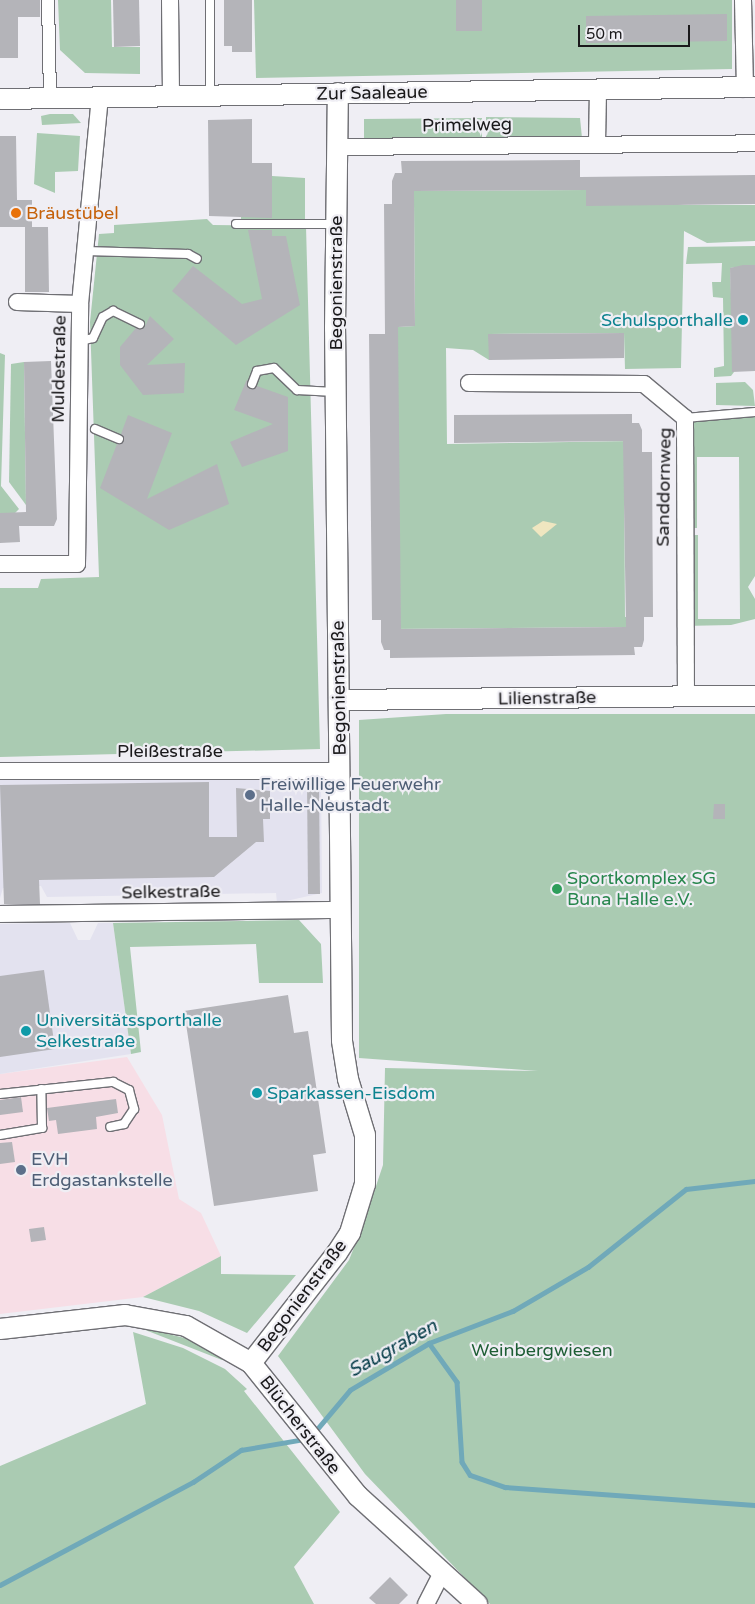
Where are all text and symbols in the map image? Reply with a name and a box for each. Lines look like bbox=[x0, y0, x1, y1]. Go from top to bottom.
scale bar bbox=[580, 15, 692, 47]
text: 50 m bbox=[586, 25, 623, 43]
street label: Zur Saaleaue bbox=[316, 81, 428, 105]
street label: Primelweg bbox=[422, 113, 512, 137]
place label: Bräustübel bbox=[26, 202, 119, 224]
marker: Bräustübel bbox=[10, 207, 22, 219]
street label: Begonienstraße bbox=[325, 215, 347, 351]
place label: Schulsporthalle bbox=[601, 309, 733, 331]
marker: Schulsporthalle bbox=[737, 314, 749, 326]
street label: Muldestraße bbox=[47, 315, 71, 423]
street label: Sanddornweg bbox=[652, 427, 676, 547]
street label: Begonienstraße bbox=[327, 620, 351, 756]
street label: Lilienstraße bbox=[498, 686, 596, 710]
street label: Pleißestraße bbox=[117, 740, 223, 762]
place label: Freiwillige Feuerwehr Halle-Neustadt bbox=[260, 774, 441, 816]
marker: Freiwillige Feuerwehr Halle-Neustadt bbox=[244, 789, 256, 801]
place label: Sportkomplex SG Buna Halle e.V. bbox=[567, 868, 716, 911]
street label: Selkestraße bbox=[121, 880, 221, 904]
marker: Sportkomplex SG Buna Halle e.V. bbox=[551, 883, 563, 895]
place label: Universitätssporthalle Selkestraße bbox=[36, 1010, 222, 1052]
marker: Universitätssporthalle Selkestraße bbox=[20, 1025, 32, 1037]
place label: Sparkassen-Eisdom bbox=[267, 1082, 435, 1104]
marker: Sparkassen-Eisdom bbox=[251, 1087, 263, 1099]
place label: EVH Erdgastankstelle bbox=[31, 1149, 173, 1192]
marker: EVH Erdgastankstelle bbox=[15, 1164, 27, 1176]
street label: Begonienstraße bbox=[253, 1236, 351, 1356]
water label: Saugraben bbox=[345, 1315, 441, 1383]
park label: Weinbergwiesen bbox=[471, 1339, 613, 1361]
street label: Blücherstraße bbox=[255, 1371, 345, 1479]

